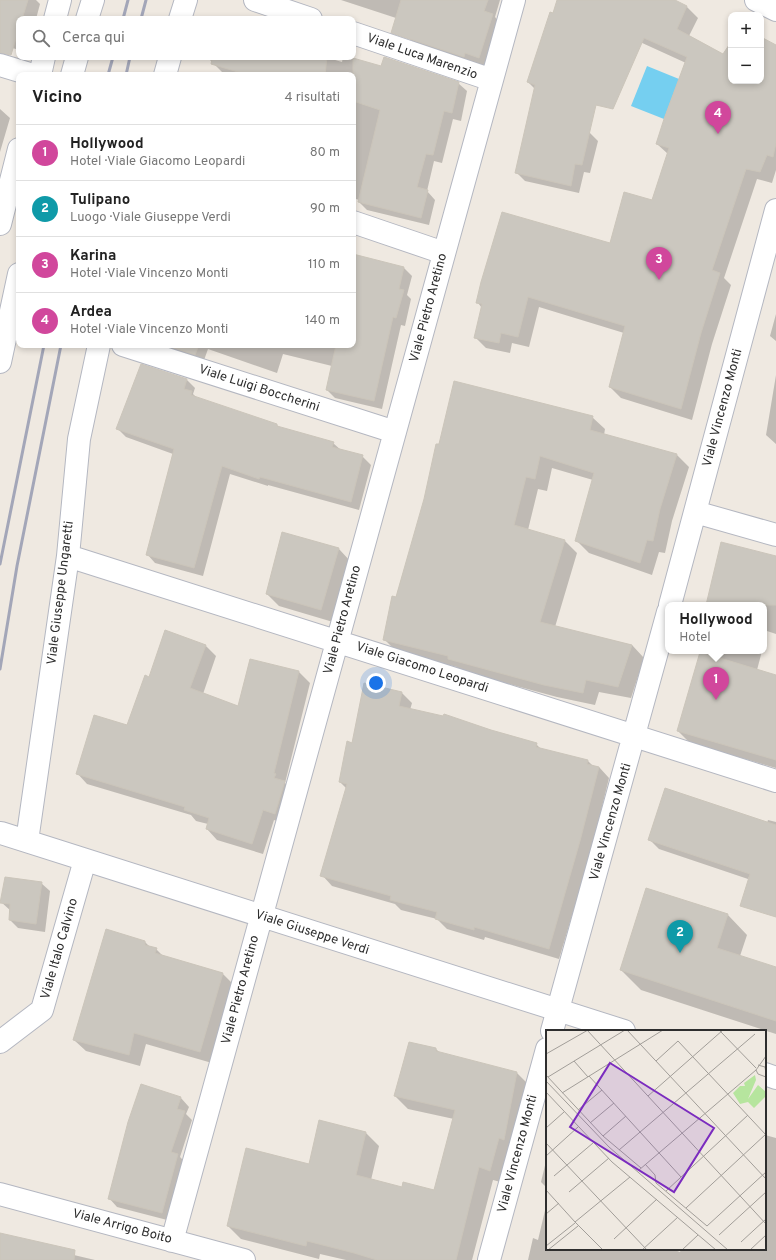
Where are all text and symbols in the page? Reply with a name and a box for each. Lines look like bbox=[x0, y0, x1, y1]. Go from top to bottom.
map controls bbox=[728, 12, 764, 84]
button: + bbox=[728, 12, 764, 48]
search box bbox=[16, 16, 356, 60]
icon: search bbox=[30, 27, 52, 49]
text: Cerca qui bbox=[62, 29, 125, 48]
street label: Viale Luca Marenzio bbox=[364, 31, 480, 83]
button: − bbox=[728, 48, 764, 84]
text: Vicino bbox=[32, 87, 82, 109]
text: 4 risultati bbox=[285, 90, 340, 106]
pin: 4 bbox=[705, 101, 731, 134]
text: Hollywood bbox=[70, 135, 144, 154]
text: 1 bbox=[42, 145, 48, 161]
text: 80 m bbox=[310, 145, 340, 161]
text: Hotel · Viale Giacomo Leopardi bbox=[70, 154, 245, 170]
text: Tulipano bbox=[70, 191, 130, 210]
text: 2 bbox=[41, 201, 49, 217]
text: 90 m bbox=[310, 201, 340, 217]
text: Luogo · Viale Giuseppe Verdi bbox=[70, 210, 231, 226]
text: Karina bbox=[70, 247, 116, 266]
pin: 3 bbox=[646, 247, 672, 280]
street label: Viale Pietro Aretino bbox=[407, 252, 451, 364]
text: 3 bbox=[41, 257, 49, 273]
text: 110 m bbox=[308, 257, 340, 273]
text: Hotel · Viale Vincenzo Monti bbox=[70, 266, 228, 282]
text: Ardea bbox=[70, 303, 112, 322]
text: 4 bbox=[41, 313, 49, 329]
text: 140 m bbox=[305, 313, 340, 329]
text: Hotel · Viale Vincenzo Monti bbox=[70, 322, 228, 338]
street label: Viale Vincenzo Monti bbox=[700, 347, 746, 469]
street label: Viale Luigi Boccherini bbox=[196, 362, 322, 416]
street label: Viale Giuseppe Ungaretti bbox=[44, 520, 78, 666]
street label: Viale Pietro Aretino bbox=[321, 564, 365, 676]
popup bbox=[665, 602, 767, 654]
text: Hollywood bbox=[679, 611, 753, 630]
text: Hotel bbox=[679, 630, 711, 646]
street label: Viale Giacomo Leopardi bbox=[354, 639, 490, 697]
pin: 1 bbox=[703, 667, 729, 700]
your location bbox=[366, 673, 386, 693]
street label: Viale Vincenzo Monti bbox=[587, 761, 635, 883]
street label: Viale Italo Calvino bbox=[38, 897, 82, 1001]
street label: Viale Giuseppe Verdi bbox=[253, 907, 371, 959]
pin: 2 bbox=[667, 920, 693, 953]
street label: Viale Pietro Aretino bbox=[219, 934, 263, 1046]
inset map bbox=[546, 1030, 766, 1250]
street label: Viale Vincenzo Monti bbox=[495, 1093, 541, 1215]
street label: Viale Arrigo Boito bbox=[70, 1206, 174, 1248]

